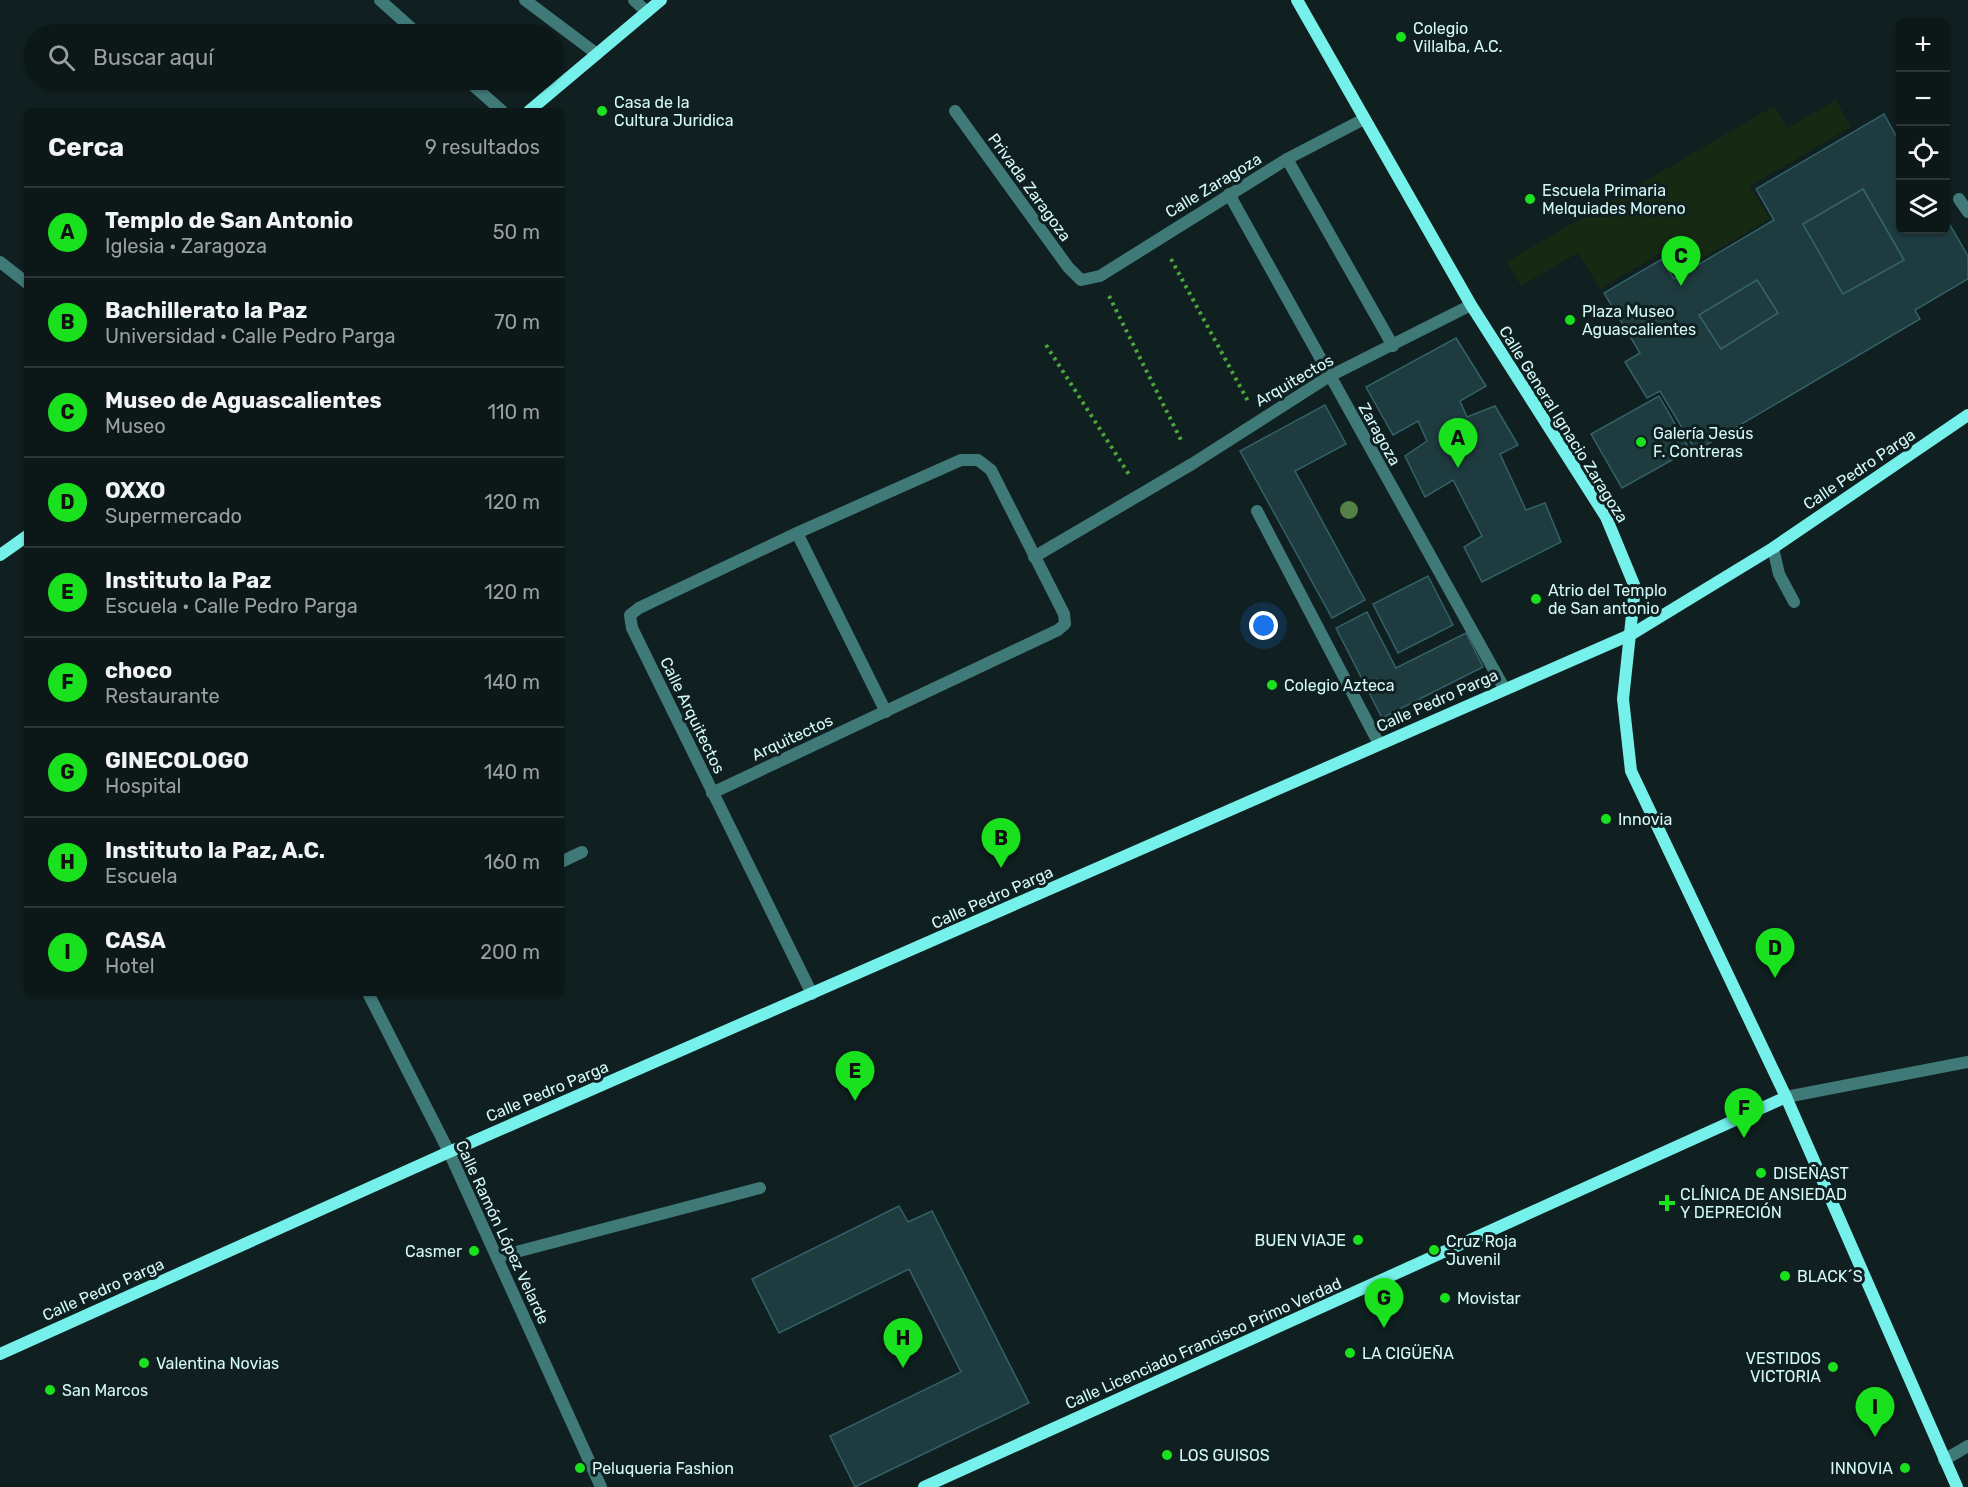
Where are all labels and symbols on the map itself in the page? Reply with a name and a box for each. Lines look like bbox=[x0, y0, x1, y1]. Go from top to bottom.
place label: Colegio Villalba, A.C. bbox=[1413, 19, 1503, 56]
marker: Colegio Villalba, A.C. bbox=[1394, 30, 1408, 44]
place label: Casa de la Cultura Juridica bbox=[614, 93, 733, 130]
marker: Casa de la Cultura Juridica bbox=[595, 104, 609, 118]
street label: Privada Zaragoza bbox=[984, 130, 1075, 245]
street label: Calle Zaragoza bbox=[1162, 149, 1265, 222]
place label: Escuela Primaria Melquiades Moreno bbox=[1542, 181, 1686, 218]
marker: Escuela Primaria Melquiades Moreno bbox=[1523, 192, 1537, 206]
pin: C bbox=[1662, 236, 1700, 286]
place label: Plaza Museo Aguascalientes bbox=[1582, 302, 1696, 339]
marker: Plaza Museo Aguascalientes bbox=[1563, 313, 1577, 327]
street label: Calle General Ignacio Zaragoza bbox=[1495, 322, 1632, 526]
street label: Arquitectos bbox=[1252, 350, 1337, 410]
street label: Zaragoza bbox=[1355, 400, 1405, 469]
pin: A bbox=[1438, 418, 1478, 468]
place label: Galería Jesús F. Contreras bbox=[1653, 424, 1753, 461]
street label: Calle Pedro Parga bbox=[1800, 425, 1919, 514]
marker: Galería Jesús F. Contreras bbox=[1634, 435, 1648, 449]
place label: Atrio del Templo de San antonio bbox=[1548, 581, 1667, 618]
marker: Atrio del Templo de San antonio bbox=[1529, 592, 1543, 606]
your location bbox=[1249, 611, 1278, 640]
street label: Calle Arquitectos bbox=[656, 654, 729, 776]
street label: Calle Pedro Parga bbox=[1373, 665, 1501, 736]
place label: Colegio Azteca bbox=[1284, 676, 1395, 695]
marker: Colegio Azteca bbox=[1265, 678, 1279, 692]
street label: Arquitectos bbox=[749, 710, 836, 765]
place label: Innovia bbox=[1618, 810, 1672, 829]
marker: Innovia bbox=[1599, 812, 1613, 826]
pin: B bbox=[982, 818, 1020, 868]
street label: Calle Pedro Parga bbox=[928, 862, 1056, 933]
pin: D bbox=[1756, 928, 1794, 978]
pin: E bbox=[836, 1052, 874, 1101]
street label: Calle Pedro Parga bbox=[483, 1057, 611, 1126]
pin: F bbox=[1724, 1088, 1764, 1138]
street label: Calle Ramón López Velarde bbox=[452, 1137, 554, 1327]
place label: DISEÑAST bbox=[1773, 1164, 1849, 1183]
marker: DISEÑAST bbox=[1754, 1166, 1768, 1180]
place label: CLÍNICA DE ANSIEDAD Y DEPRECIÓN bbox=[1680, 1185, 1847, 1222]
marker: CLÍNICA DE ANSIEDAD Y DEPRECIÓN bbox=[1658, 1194, 1676, 1212]
place label: BUEN VIAJE bbox=[1255, 1231, 1346, 1250]
place label: Cruz Roja Juvenil bbox=[1446, 1232, 1517, 1269]
marker: BUEN VIAJE bbox=[1351, 1233, 1365, 1247]
place label: Casmer bbox=[405, 1242, 462, 1261]
marker: Cruz Roja Juvenil bbox=[1427, 1243, 1441, 1257]
marker: Casmer bbox=[467, 1244, 481, 1258]
street label: Calle Pedro Parga bbox=[39, 1254, 167, 1325]
place label: BLACK´S bbox=[1797, 1267, 1863, 1286]
marker: BLACK´S bbox=[1778, 1269, 1792, 1283]
street label: Calle Licenciado Francisco Primo Verdad bbox=[1062, 1274, 1344, 1413]
pin: G bbox=[1364, 1278, 1404, 1328]
place label: Movistar bbox=[1457, 1289, 1521, 1308]
marker: Movistar bbox=[1438, 1291, 1452, 1305]
pin: H bbox=[884, 1318, 922, 1368]
place label: LA CIGÜEÑA bbox=[1362, 1344, 1454, 1363]
marker: LA CIGÜEÑA bbox=[1343, 1346, 1357, 1360]
place label: VESTIDOS VICTORIA bbox=[1746, 1349, 1821, 1386]
place label: Valentina Novias bbox=[156, 1354, 279, 1373]
marker: Valentina Novias bbox=[137, 1356, 151, 1370]
marker: VESTIDOS VICTORIA bbox=[1826, 1360, 1840, 1374]
place label: San Marcos bbox=[62, 1381, 148, 1400]
marker: San Marcos bbox=[43, 1383, 57, 1397]
pin: I bbox=[1856, 1388, 1894, 1437]
place label: LOS GUISOS bbox=[1179, 1446, 1270, 1465]
marker: LOS GUISOS bbox=[1160, 1448, 1174, 1462]
place label: Peluqueria Fashion bbox=[592, 1459, 734, 1478]
place label: INNOVIA bbox=[1830, 1459, 1893, 1478]
marker: Peluqueria Fashion bbox=[573, 1461, 587, 1475]
marker: INNOVIA bbox=[1898, 1461, 1912, 1475]

